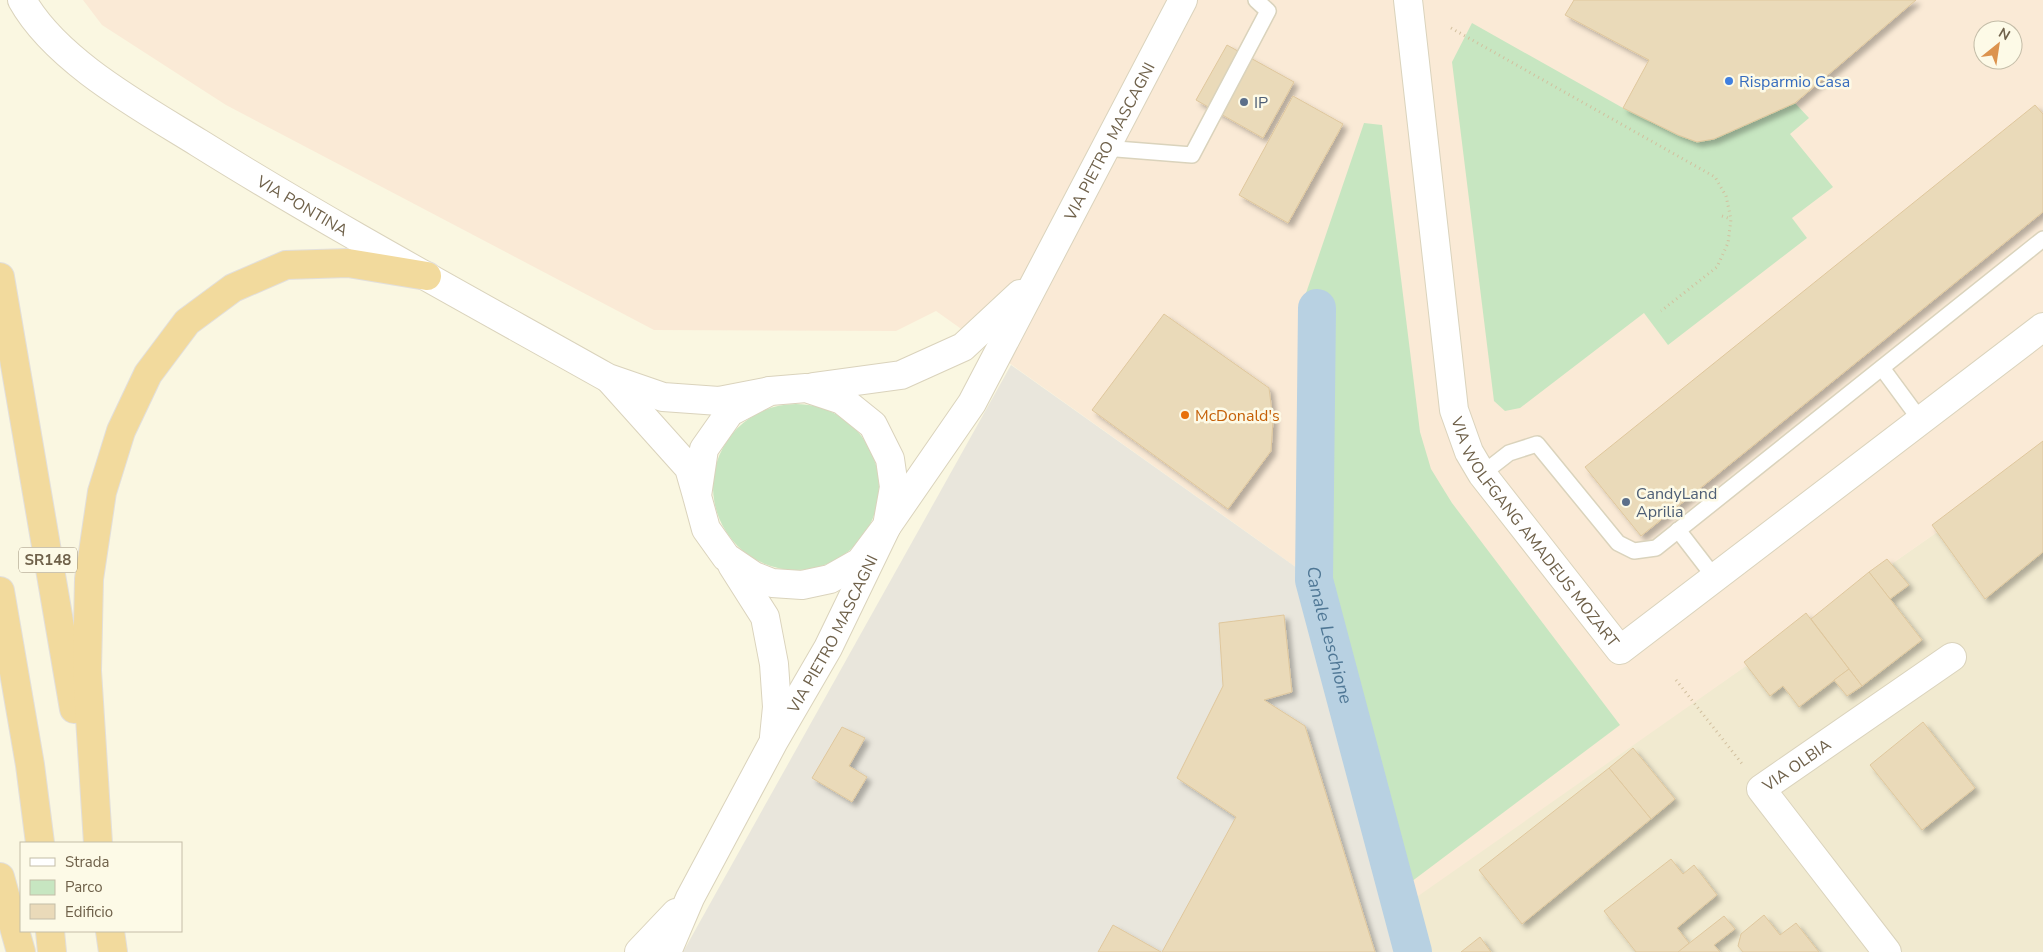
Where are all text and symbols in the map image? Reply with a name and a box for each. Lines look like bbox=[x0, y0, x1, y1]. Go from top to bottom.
north arrow bbox=[1973, 20, 2023, 70]
text: N bbox=[1995, 23, 2014, 45]
street label: VIA PIETRO MASCAGNI bbox=[1059, 59, 1161, 225]
place label: Risparmio Casa bbox=[1739, 71, 1850, 93]
marker: Risparmio Casa bbox=[1723, 75, 1735, 87]
place label: IP bbox=[1254, 92, 1268, 114]
marker: IP bbox=[1238, 96, 1250, 108]
street label: VIA PONTINA bbox=[252, 170, 352, 242]
place label: McDonald's bbox=[1195, 405, 1280, 427]
marker: McDonald's bbox=[1179, 409, 1191, 421]
street label: VIA WOLFGANG AMADEUS MOZART bbox=[1445, 413, 1624, 652]
place label: CandyLand Aprilia bbox=[1636, 483, 1717, 523]
marker: CandyLand Aprilia bbox=[1620, 496, 1632, 508]
road number: SR148 bbox=[19, 548, 77, 572]
street label: VIA PIETRO MASCAGNI bbox=[782, 551, 883, 718]
water label: Canale Leschione bbox=[1302, 566, 1359, 707]
street label: VIA OLBIA bbox=[1758, 734, 1836, 797]
legend bbox=[20, 842, 182, 932]
text: Strada bbox=[65, 852, 109, 872]
text: Parco bbox=[65, 877, 103, 897]
text: Edificio bbox=[65, 902, 113, 922]

